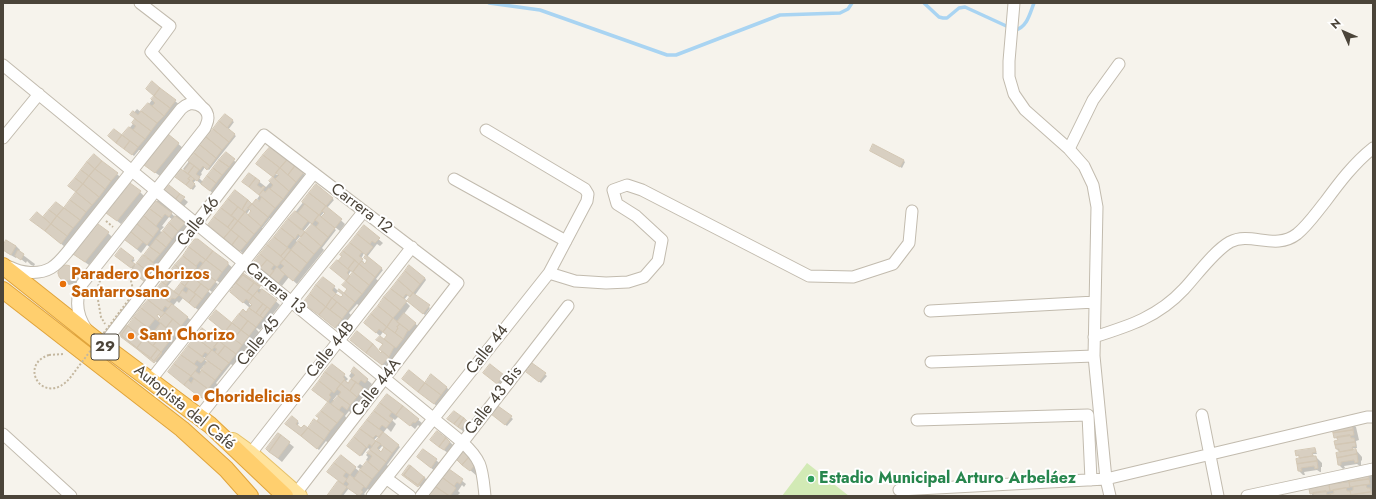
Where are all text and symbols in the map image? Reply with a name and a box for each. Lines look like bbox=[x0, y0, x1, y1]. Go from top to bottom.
north arrow bbox=[1324, 12, 1364, 52]
text: N bbox=[1327, 15, 1344, 32]
street label: Carrera 12 bbox=[327, 180, 395, 238]
street label: Calle 46 bbox=[174, 193, 224, 251]
street label: Carrera 13 bbox=[241, 259, 309, 319]
place label: Paradero Chorizos Santarrosano bbox=[71, 265, 210, 303]
marker: Paradero Chorizos Santarrosano bbox=[58, 279, 68, 289]
street label: Calle 45 bbox=[233, 314, 285, 370]
street label: Calle 44B bbox=[303, 318, 359, 382]
street label: Calle 44 bbox=[463, 321, 513, 379]
place label: Sant Chorizo bbox=[139, 326, 235, 346]
marker: Sant Chorizo bbox=[126, 331, 136, 341]
road number: 29 bbox=[91, 334, 119, 360]
street label: Calle 44A bbox=[348, 355, 406, 421]
street label: Autopista del Café bbox=[130, 361, 238, 455]
street label: Calle 43 Bis bbox=[461, 363, 527, 439]
place label: Choridelicias bbox=[204, 388, 301, 408]
marker: Choridelicias bbox=[191, 393, 201, 403]
place label: Estadio Municipal Arturo Arbeláez bbox=[819, 469, 1076, 489]
marker: Estadio Municipal Arturo Arbeláez bbox=[806, 474, 816, 484]

